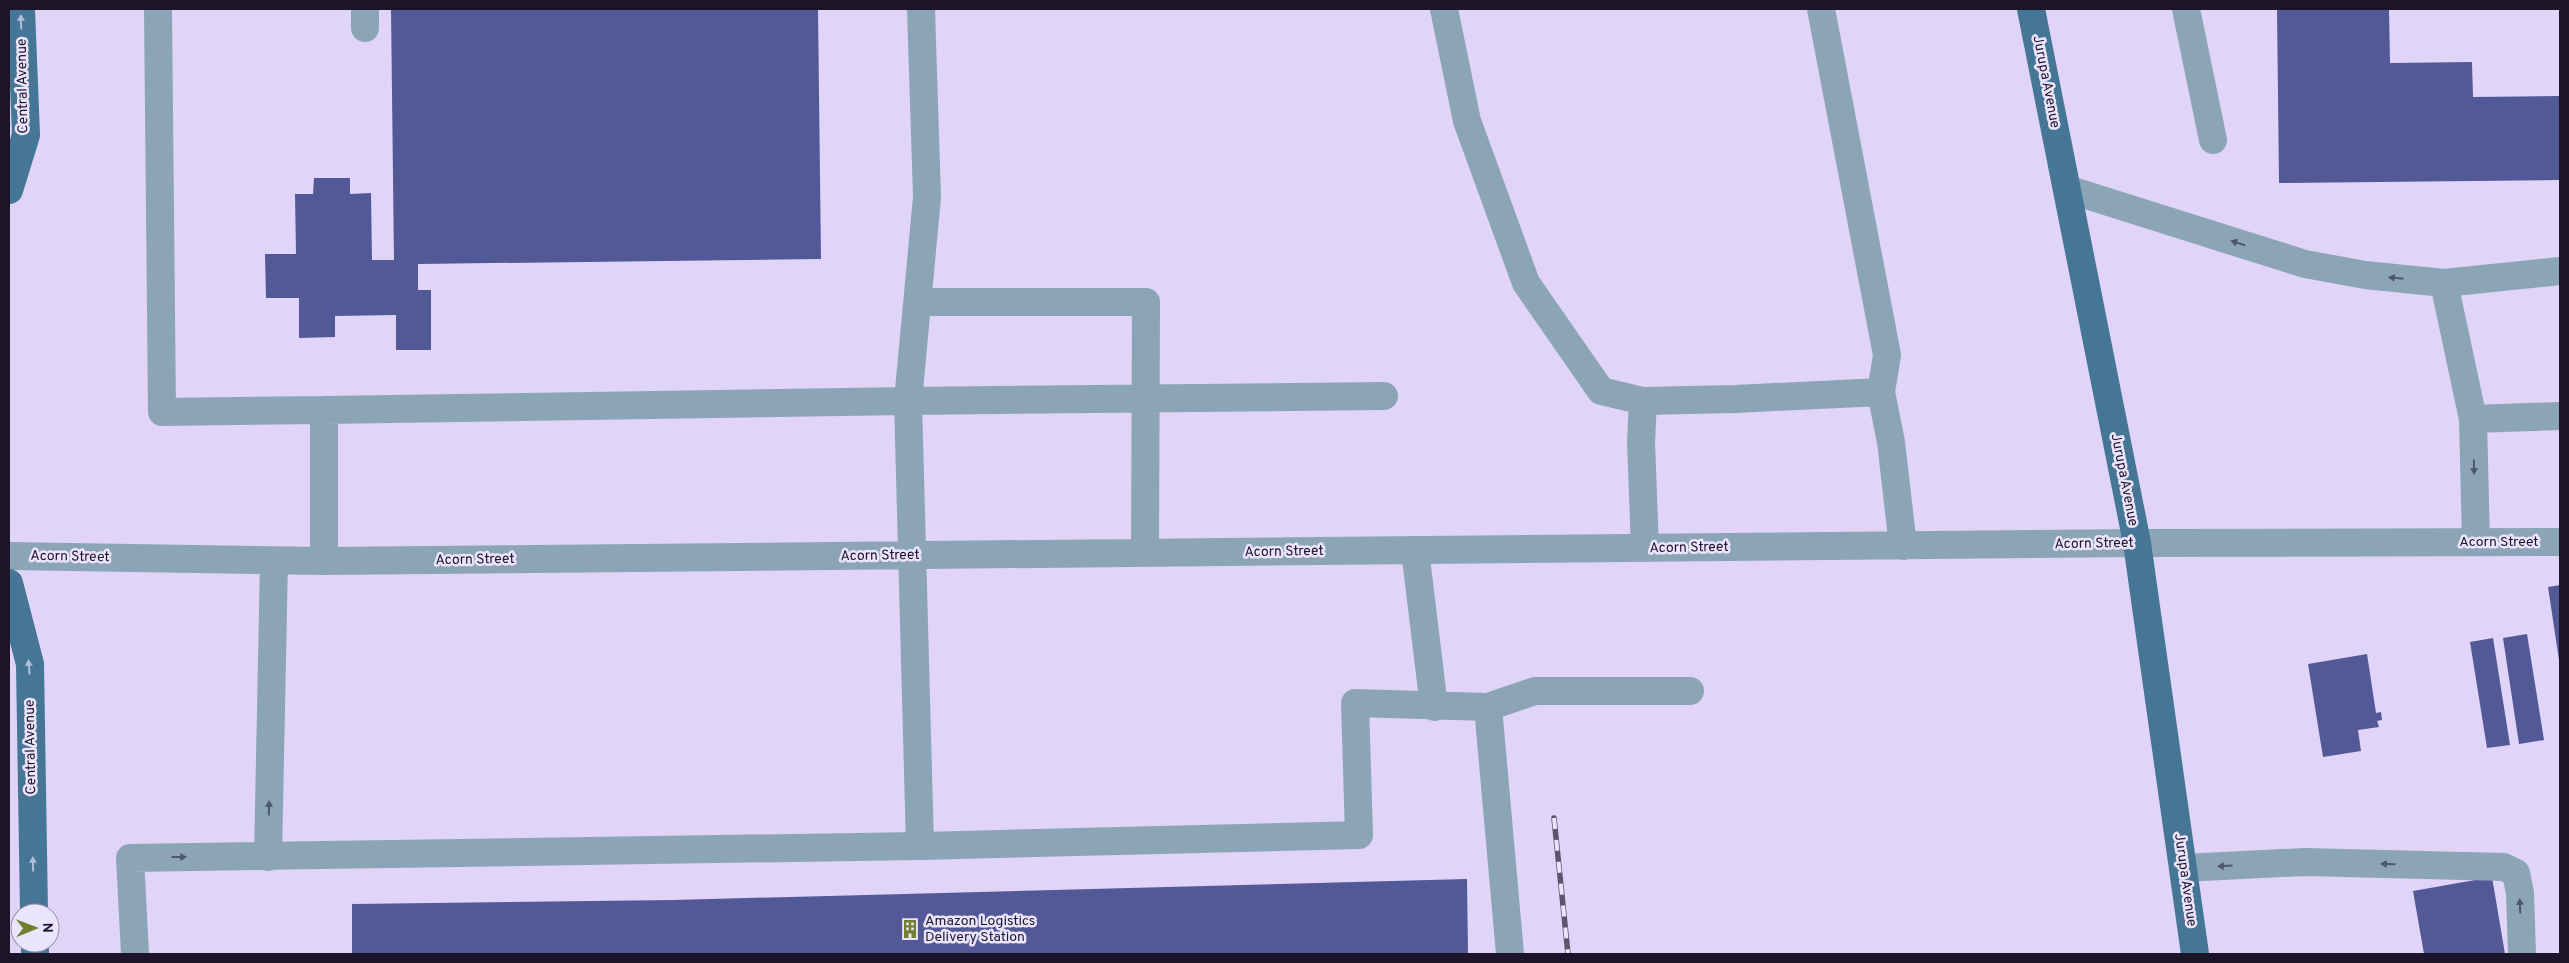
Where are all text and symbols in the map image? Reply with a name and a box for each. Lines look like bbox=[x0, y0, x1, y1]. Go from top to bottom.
one-way arrow bbox=[17, 14, 25, 30]
street label: Jurupa Avenue bbox=[2029, 34, 2063, 130]
street label: Central Avenue bbox=[14, 38, 32, 134]
one-way arrow bbox=[2230, 238, 2245, 246]
one-way arrow bbox=[2388, 274, 2404, 282]
street label: Jurupa Avenue bbox=[2107, 432, 2141, 528]
one-way arrow bbox=[2470, 460, 2478, 476]
street label: Acorn Street bbox=[2459, 534, 2539, 551]
street label: Acorn Street bbox=[2054, 535, 2134, 553]
street label: Acorn Street bbox=[1649, 539, 1729, 557]
street label: Acorn Street bbox=[1244, 543, 1324, 561]
street label: Acorn Street bbox=[840, 547, 920, 565]
street label: Acorn Street bbox=[30, 548, 110, 566]
street label: Acorn Street bbox=[435, 551, 515, 569]
one-way arrow bbox=[25, 659, 33, 675]
street label: Central Avenue bbox=[22, 699, 40, 795]
one-way arrow bbox=[265, 800, 273, 816]
street label: Jurupa Avenue bbox=[2170, 832, 2200, 928]
one-way arrow bbox=[171, 853, 187, 861]
one-way arrow bbox=[29, 856, 37, 872]
one-way arrow bbox=[2380, 860, 2396, 868]
one-way arrow bbox=[2217, 862, 2233, 870]
one-way arrow bbox=[2516, 897, 2524, 913]
north arrow bbox=[10, 903, 60, 953]
place label: Amazon Logistics Delivery Station bbox=[925, 913, 1035, 946]
building icon: Amazon Logistics Delivery Station bbox=[899, 918, 921, 940]
text: N bbox=[38, 923, 55, 933]

